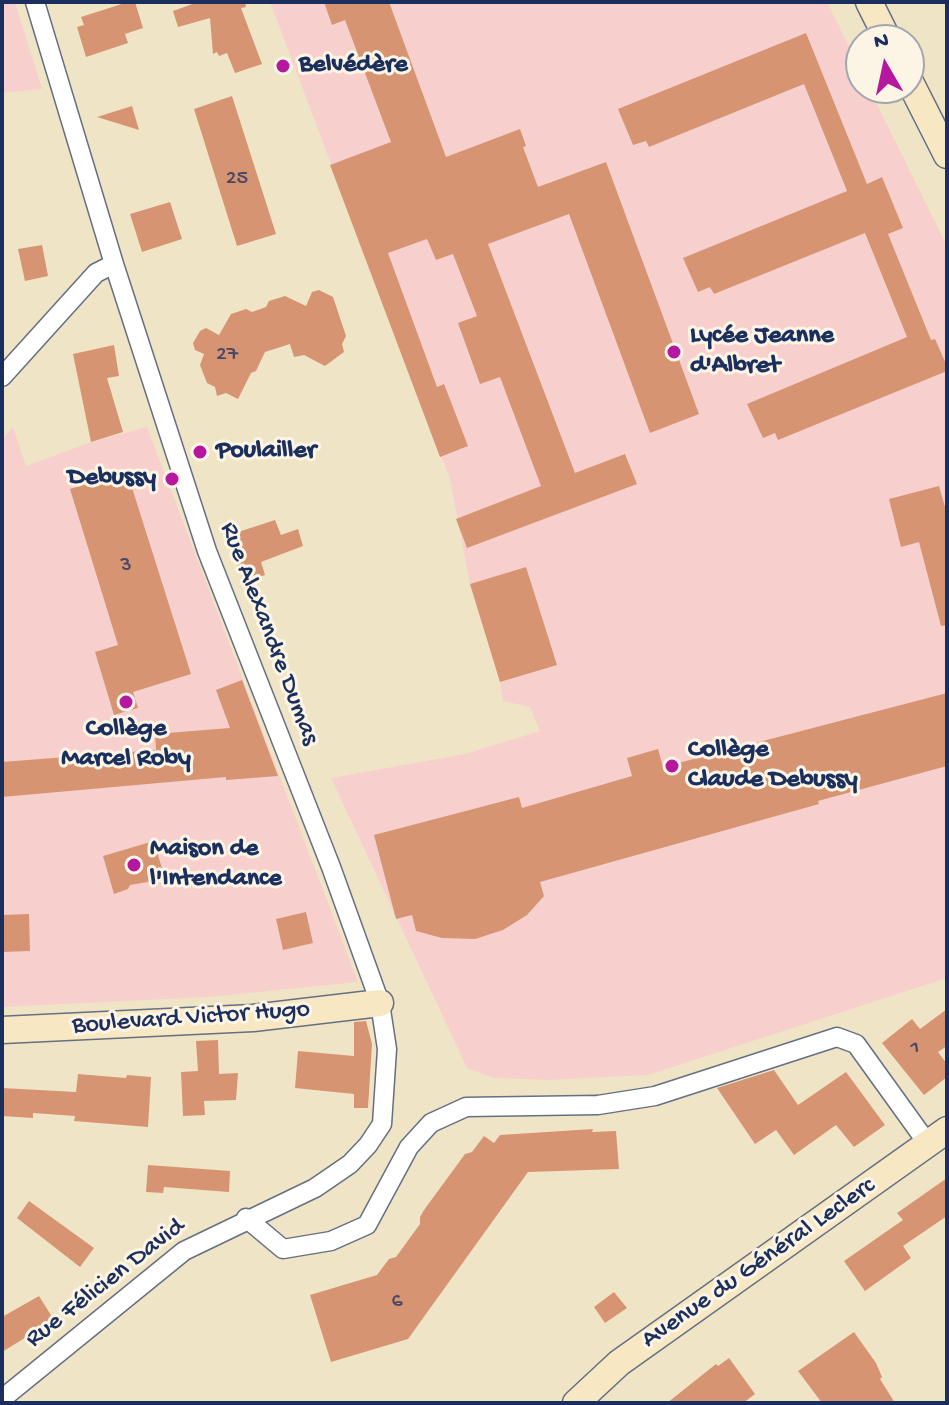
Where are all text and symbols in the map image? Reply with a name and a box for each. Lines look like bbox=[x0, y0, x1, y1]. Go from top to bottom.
north arrow bbox=[845, 24, 925, 104]
text: N bbox=[872, 28, 891, 56]
place label: Belvédère bbox=[299, 50, 408, 82]
marker: Belvédère bbox=[274, 57, 292, 75]
house number: 25 bbox=[226, 167, 248, 193]
place label: Lycée Jeanne d'Albret bbox=[690, 321, 834, 382]
house number: 27 bbox=[216, 343, 238, 369]
marker: Lycée Jeanne d'Albret bbox=[665, 343, 683, 361]
place label: Poulailler bbox=[216, 436, 316, 468]
marker: Poulailler bbox=[191, 443, 209, 461]
place label: Debussy bbox=[68, 463, 156, 495]
marker: Debussy bbox=[163, 470, 181, 488]
street label: Rue Alexandre Dumas bbox=[211, 518, 325, 750]
house number: 3 bbox=[120, 554, 132, 580]
marker: Collège Marcel Roby bbox=[117, 693, 135, 711]
place label: Collège Marcel Roby bbox=[61, 714, 191, 776]
place label: Collège Claude Debussy bbox=[688, 735, 857, 796]
marker: Collège Claude Debussy bbox=[663, 757, 681, 775]
place label: Maison de l'Intendance bbox=[150, 834, 282, 896]
marker: Maison de l'Intendance bbox=[125, 856, 143, 874]
street label: Boulevard Victor Hugo bbox=[71, 995, 311, 1043]
house number: 1 bbox=[911, 1036, 919, 1062]
street label: Avenue du Général Leclerc bbox=[636, 1171, 882, 1357]
street label: Rue Félicien David bbox=[20, 1212, 192, 1356]
house number: 6 bbox=[391, 1290, 403, 1316]

